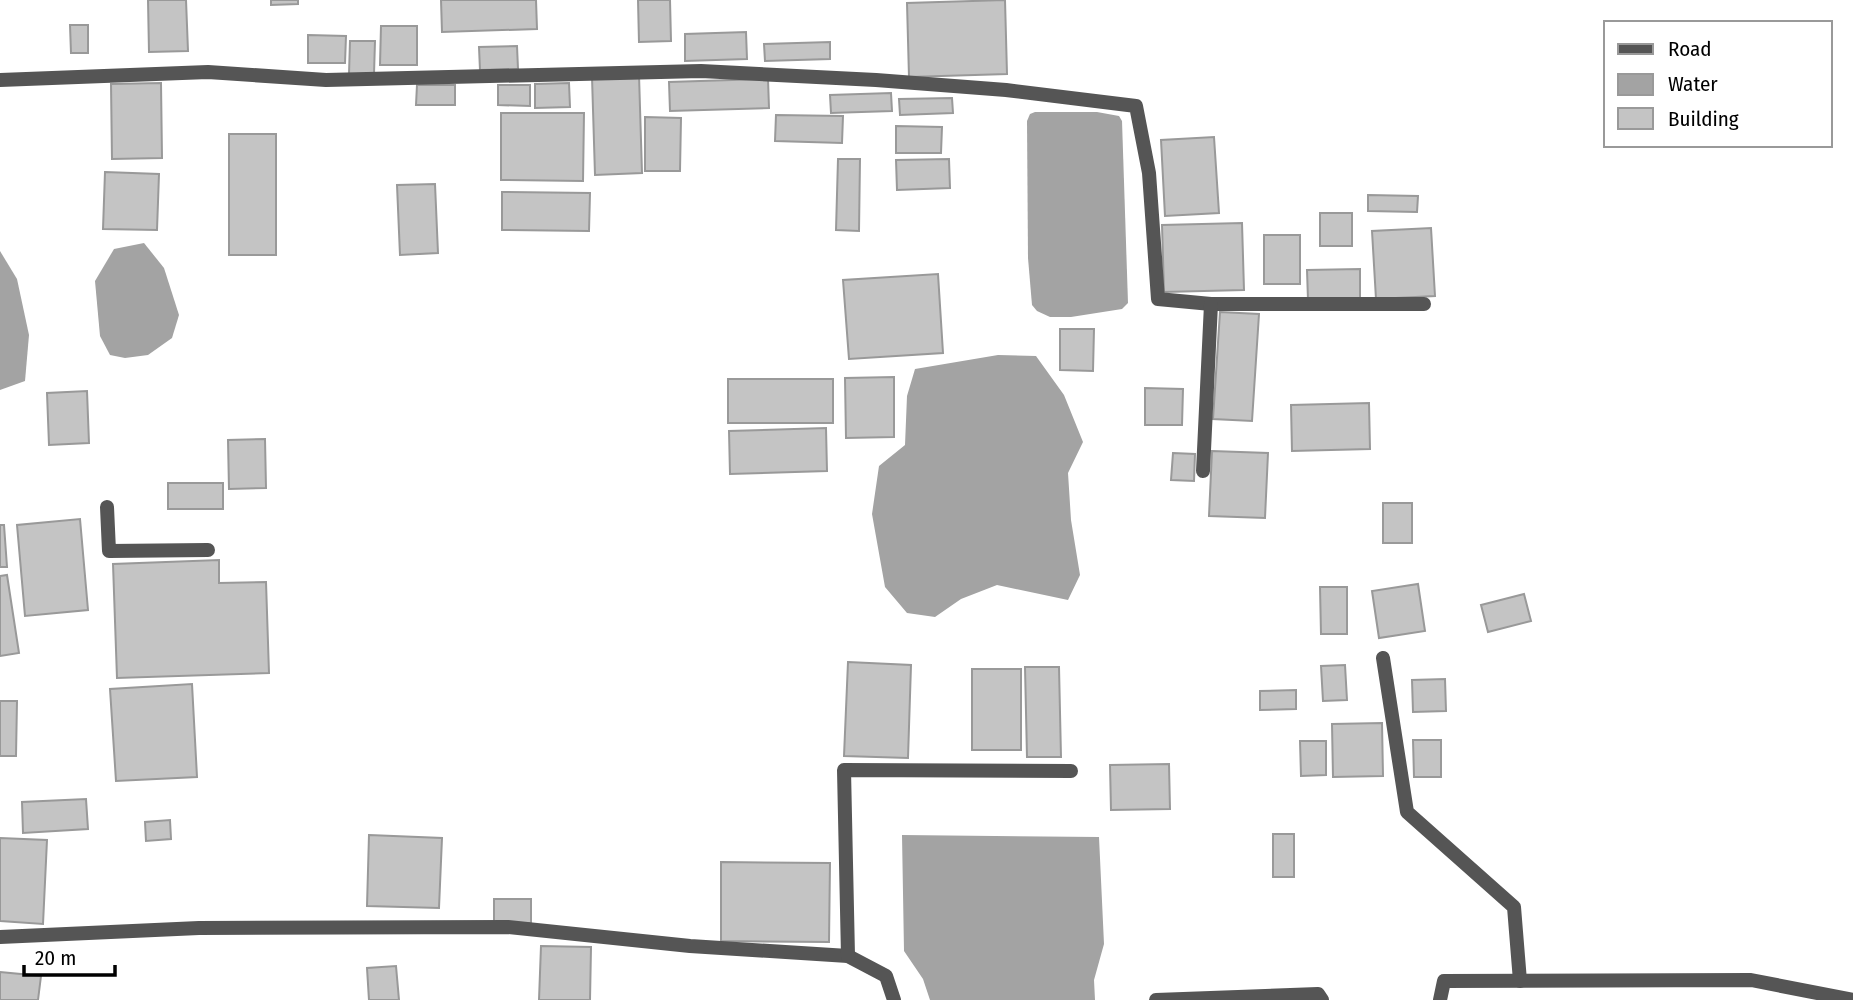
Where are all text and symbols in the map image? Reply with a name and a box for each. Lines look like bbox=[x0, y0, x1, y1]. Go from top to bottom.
legend bbox=[1604, 21, 1832, 147]
text: Road bbox=[1668, 36, 1712, 62]
text: Water bbox=[1668, 71, 1718, 97]
text: Building bbox=[1668, 106, 1739, 132]
scale bar bbox=[24, 934, 116, 978]
text: 20 m bbox=[35, 945, 76, 971]

